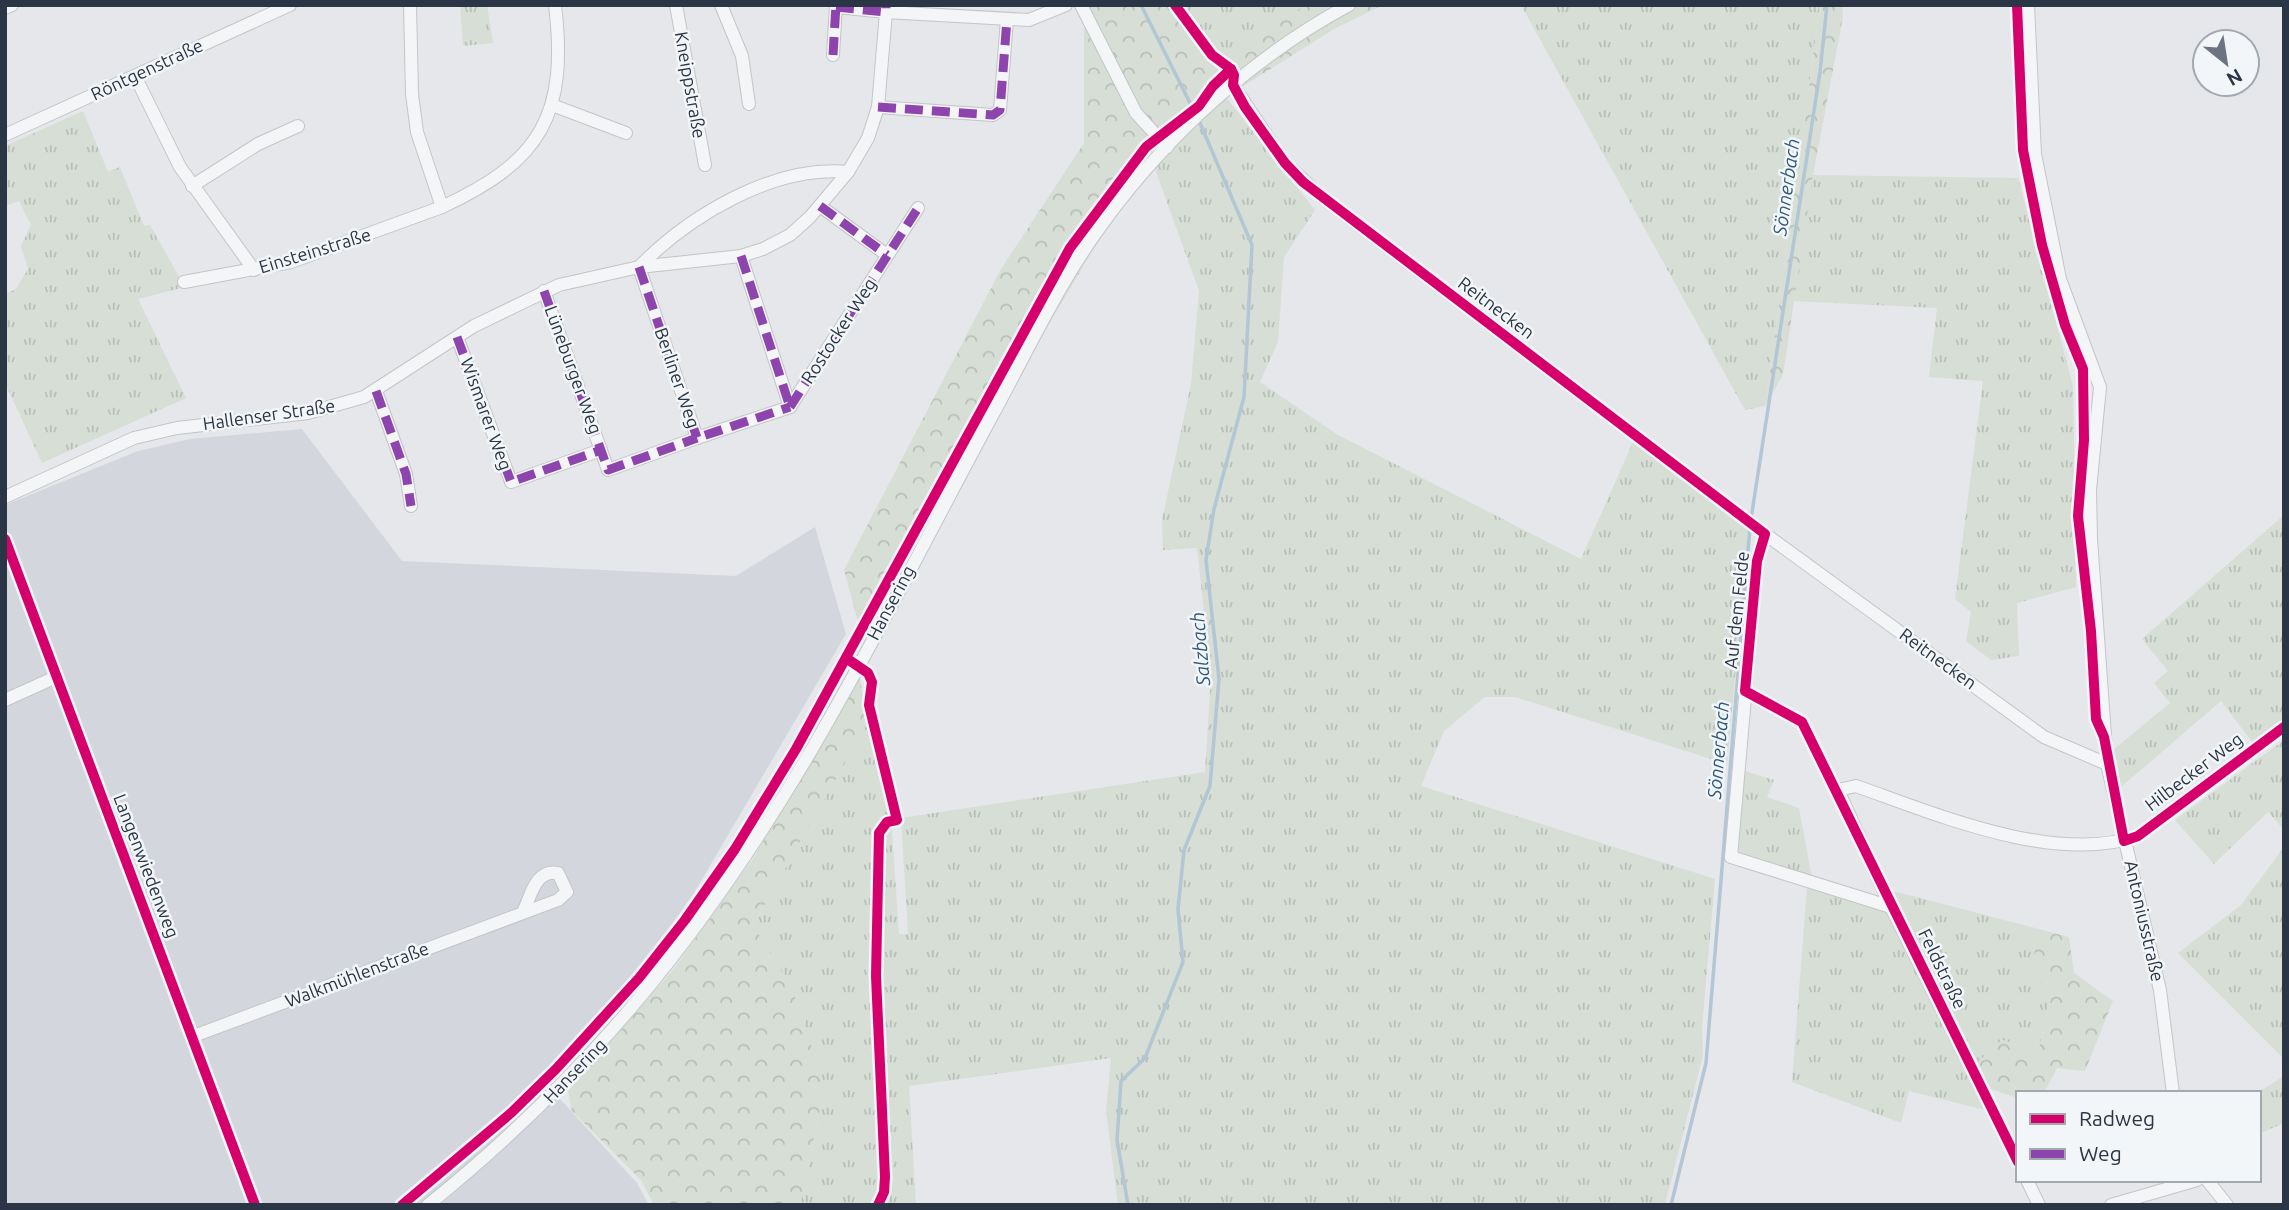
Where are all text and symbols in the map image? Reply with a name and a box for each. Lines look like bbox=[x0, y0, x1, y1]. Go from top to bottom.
north arrow bbox=[2191, 28, 2261, 98]
street label: Kneippstraße bbox=[672, 30, 710, 140]
street label: Röntgenstraße bbox=[87, 34, 206, 104]
text: N bbox=[2223, 65, 2246, 91]
water label: Sönnerbach bbox=[1768, 137, 1804, 238]
street label: Einsteinstraße bbox=[256, 224, 373, 277]
street label: Reitnecken bbox=[1455, 272, 1539, 342]
street label: Rostocker Weg bbox=[797, 274, 880, 387]
street label: Lüneburger Weg bbox=[541, 303, 606, 437]
street label: Berliner Weg bbox=[651, 325, 705, 431]
street label: Wismarer Weg bbox=[457, 355, 517, 473]
street label: Hallenser Straße bbox=[201, 395, 336, 433]
street label: Auf dem Felde bbox=[1720, 550, 1752, 669]
street label: Hansering bbox=[862, 562, 918, 643]
water label: Salzbach bbox=[1186, 611, 1214, 688]
street label: Reitnecken bbox=[1896, 624, 1981, 693]
water label: Sönnerbach bbox=[1703, 700, 1733, 801]
street label: Hilbecker Weg bbox=[2141, 728, 2246, 814]
street label: Langenwiedenweg bbox=[110, 791, 184, 940]
street label: Antoniusstraße bbox=[2121, 858, 2169, 983]
street label: Feldstraße bbox=[1915, 925, 1971, 1012]
street label: Walkmühlenstraße bbox=[282, 937, 431, 1011]
street label: Hansering bbox=[539, 1034, 610, 1107]
legend bbox=[2016, 1091, 2261, 1182]
text: Radweg bbox=[2079, 1106, 2155, 1130]
text: Weg bbox=[2079, 1141, 2122, 1165]

